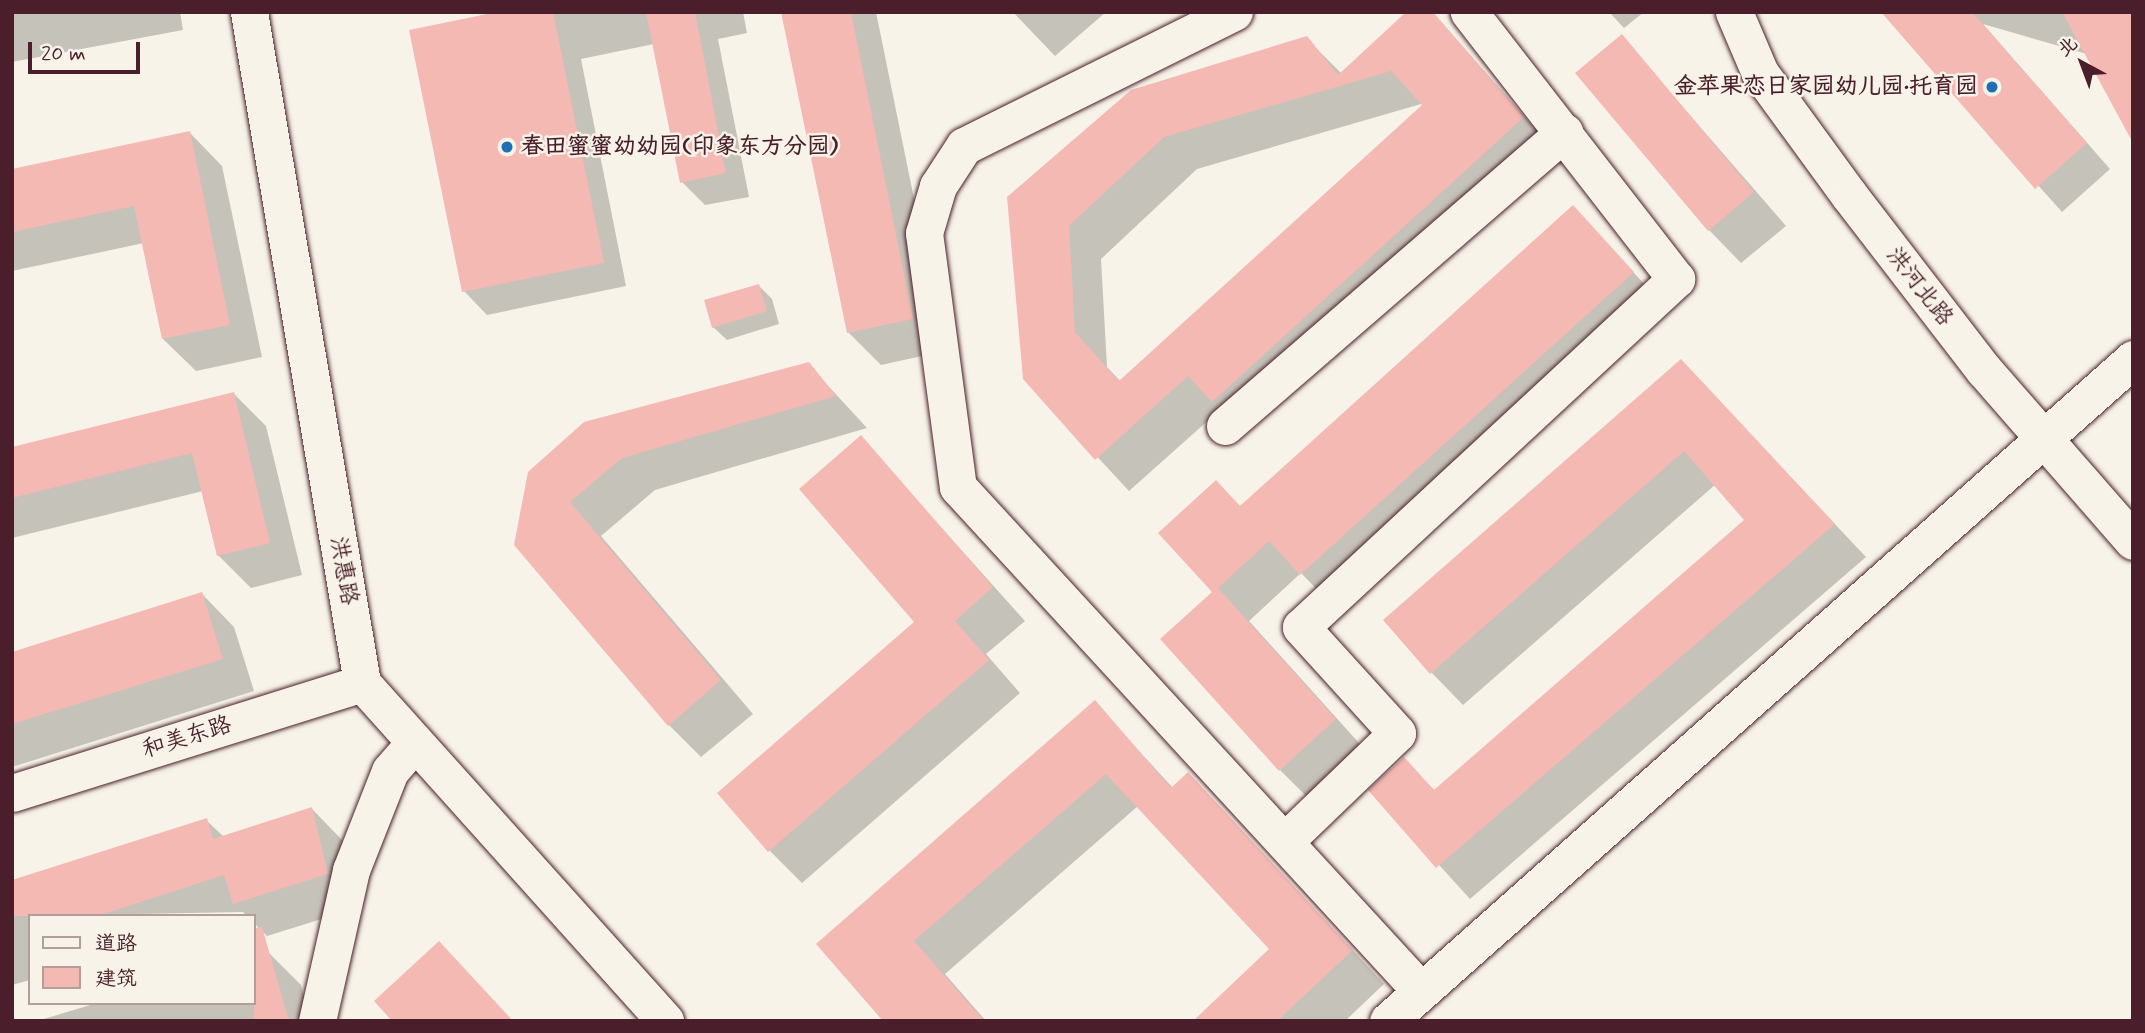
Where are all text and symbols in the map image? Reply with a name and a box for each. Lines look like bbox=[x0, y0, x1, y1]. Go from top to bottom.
scale bar bbox=[32, 28, 144, 72]
north arrow bbox=[2047, 28, 2117, 98]
text: 北 bbox=[2053, 31, 2083, 62]
text: 20 m bbox=[41, 40, 86, 68]
place label: 金苹果恋日家园幼儿园·托育园 bbox=[1674, 73, 1978, 101]
marker: 金苹果恋日家园幼儿园·托育园 bbox=[1984, 79, 2000, 95]
place label: 春田蜜蜜幼幼园(印象东方分园) bbox=[521, 133, 838, 161]
marker: 春田蜜蜜幼幼园(印象东方分园) bbox=[499, 139, 515, 155]
street label: 洪河北路 bbox=[1880, 242, 1958, 332]
street label: 洪惠路 bbox=[323, 535, 363, 607]
street label: 和美东路 bbox=[139, 711, 235, 765]
legend bbox=[28, 914, 256, 1005]
text: 道路 bbox=[95, 930, 137, 958]
text: 建筑 bbox=[95, 965, 137, 993]

